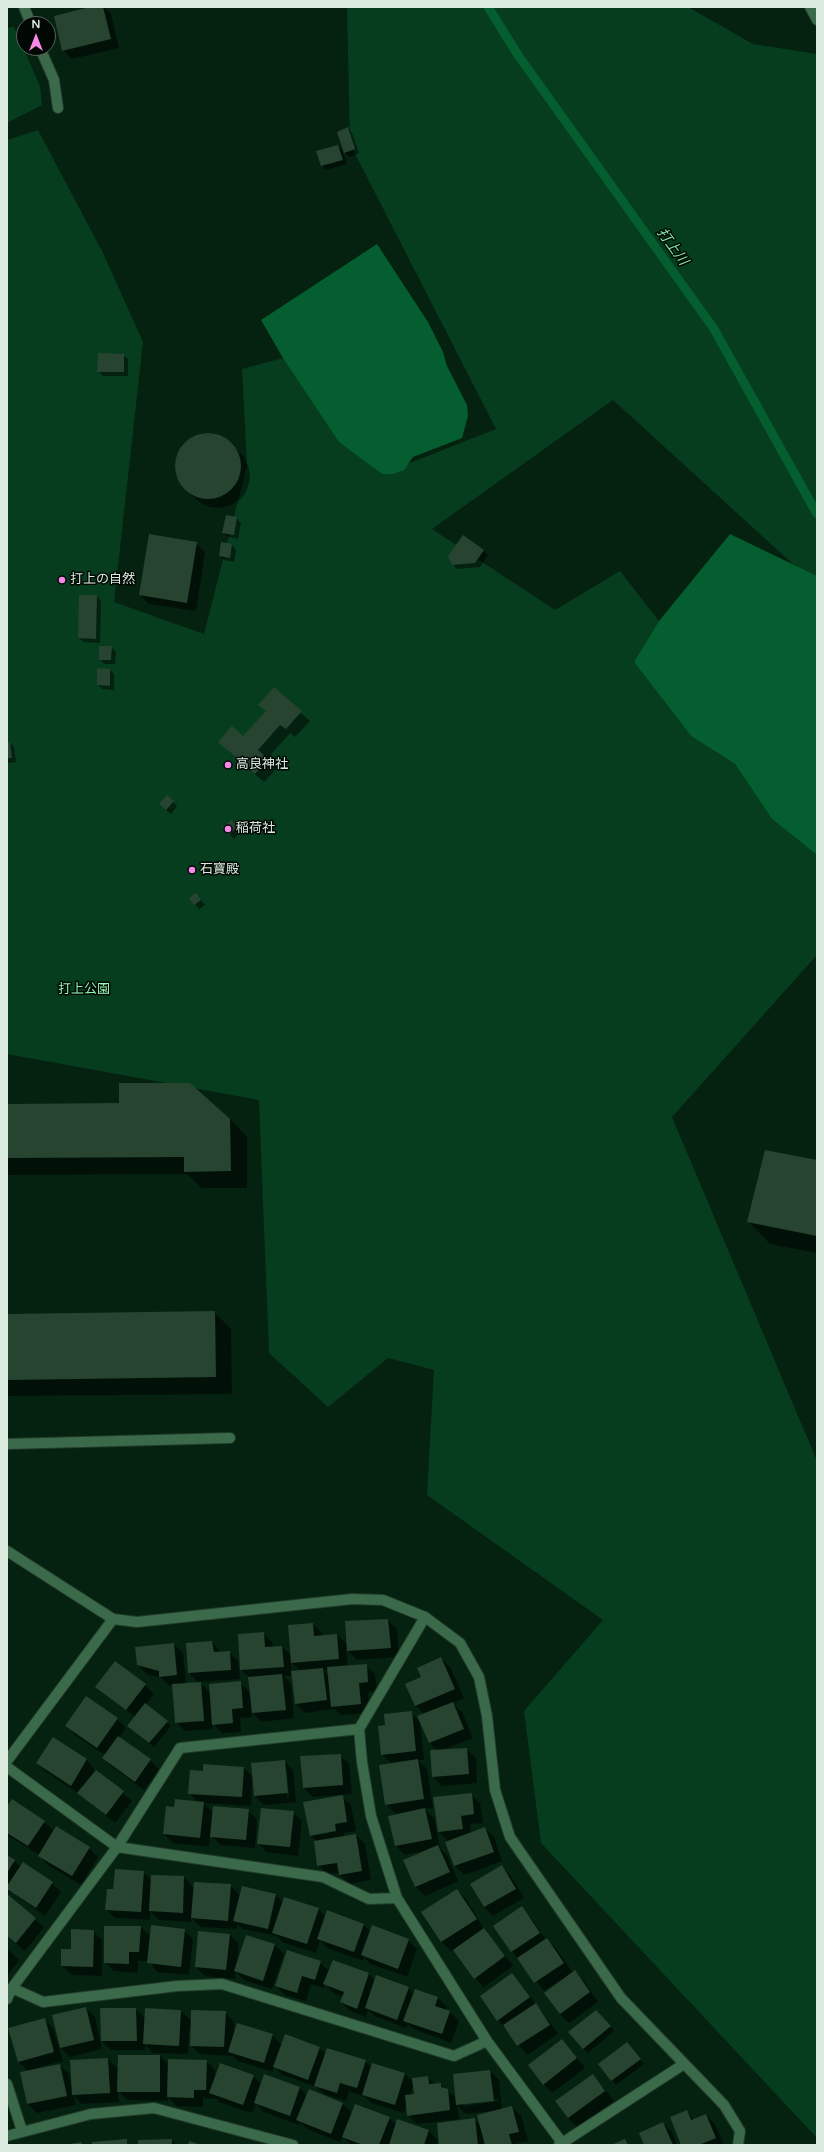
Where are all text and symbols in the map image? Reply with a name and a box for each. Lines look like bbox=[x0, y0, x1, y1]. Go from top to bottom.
north arrow bbox=[16, 16, 56, 56]
text: N bbox=[32, 18, 40, 31]
water label: 打上川 bbox=[653, 225, 691, 269]
place label: 打上の自然 bbox=[70, 572, 135, 588]
marker: 打上の自然 bbox=[57, 575, 67, 585]
place label: 高良神社 bbox=[236, 757, 288, 773]
marker: 高良神社 bbox=[223, 760, 233, 770]
place label: 稲荷社 bbox=[236, 821, 275, 837]
marker: 稲荷社 bbox=[223, 824, 233, 834]
place label: 石寶殿 bbox=[200, 862, 239, 878]
marker: 石寶殿 bbox=[187, 865, 197, 875]
park label: 打上公園 bbox=[58, 982, 110, 998]

